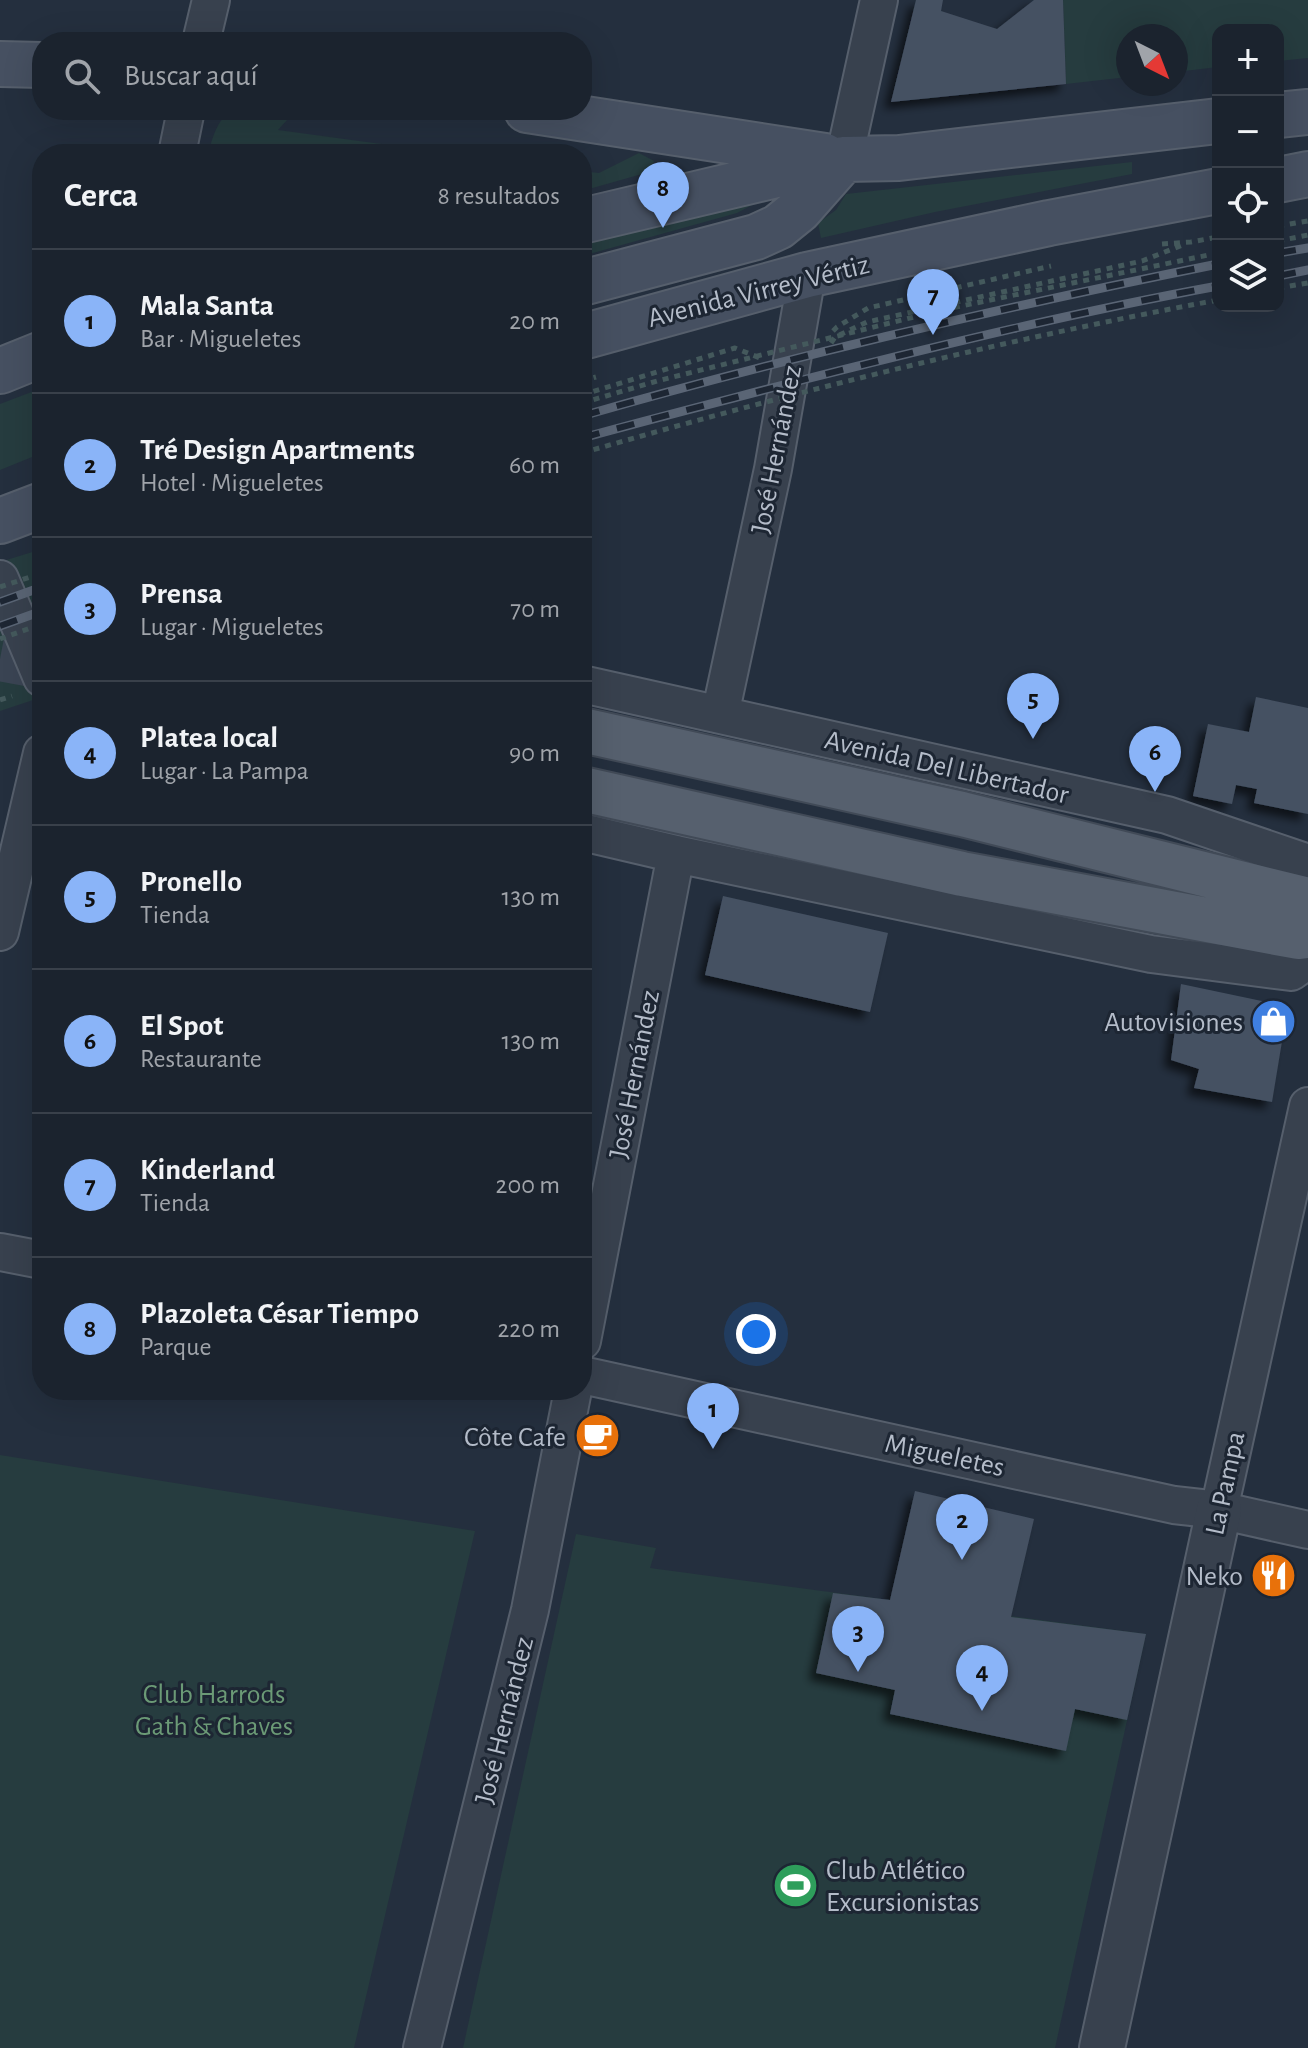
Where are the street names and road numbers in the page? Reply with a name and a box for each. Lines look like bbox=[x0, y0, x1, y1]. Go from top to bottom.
street label: Avenida Virrey Vértiz bbox=[645, 251, 872, 333]
street label: José Hernández bbox=[747, 363, 807, 536]
street label: Avenida Del Libertador bbox=[822, 726, 1071, 810]
street label: José Hernández bbox=[605, 988, 665, 1161]
street label: La Pampa bbox=[1201, 1429, 1251, 1538]
street label: Migueletes bbox=[882, 1430, 1007, 1482]
street label: José Hernández bbox=[471, 1634, 539, 1807]

